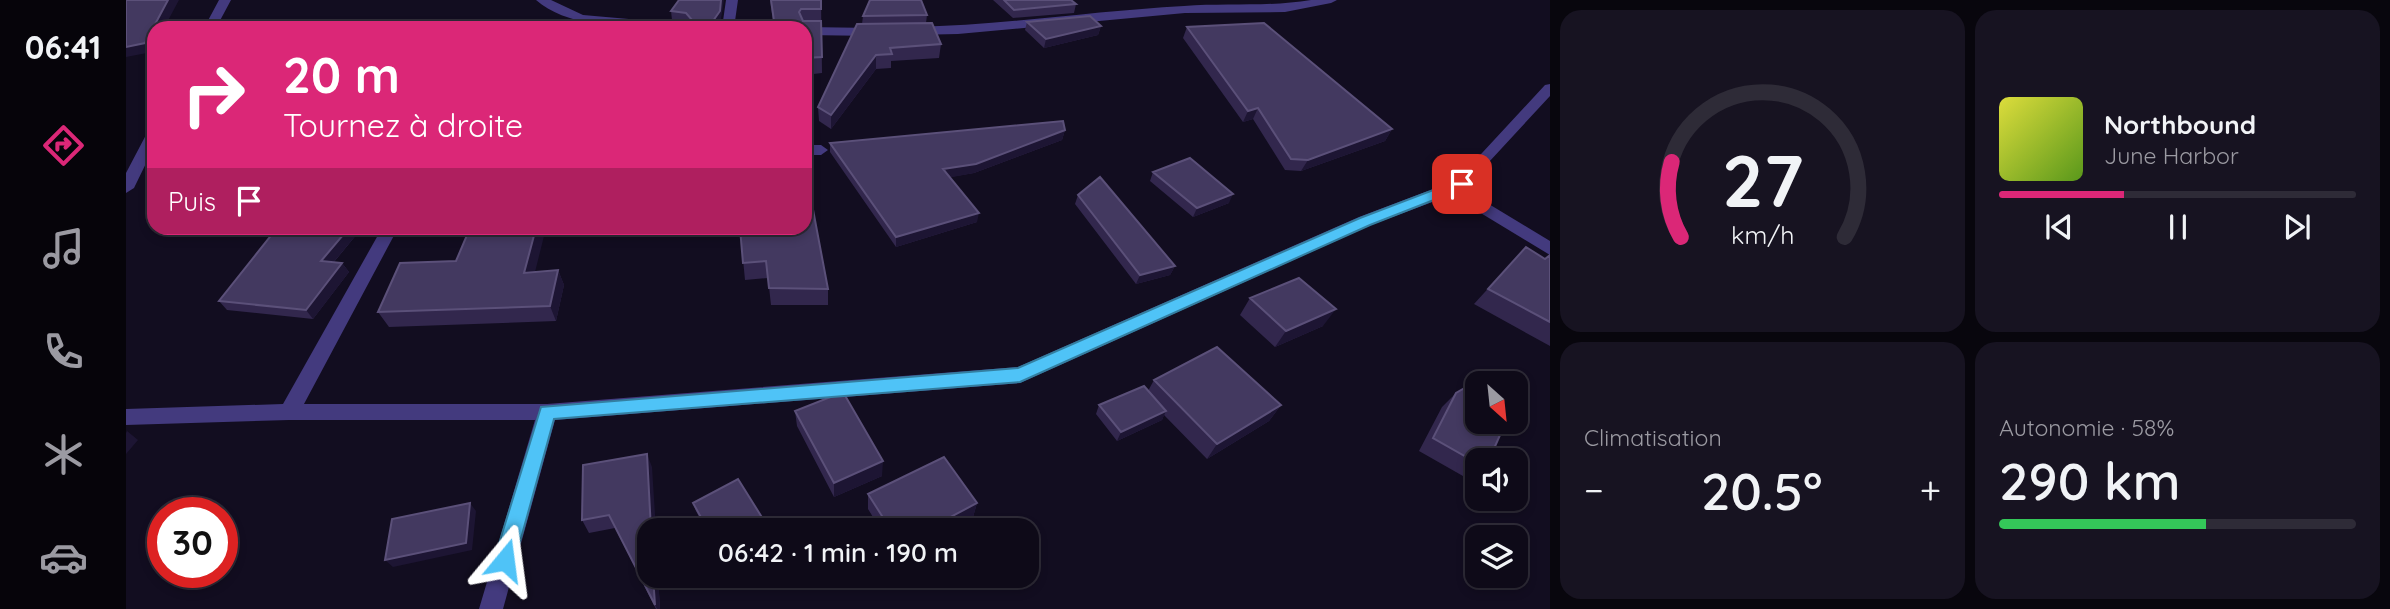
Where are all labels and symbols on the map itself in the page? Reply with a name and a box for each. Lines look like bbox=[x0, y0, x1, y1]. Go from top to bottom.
pin bbox=[1432, 154, 1492, 214]
north arrow bbox=[1465, 371, 1528, 434]
speed limit sign: 30 bbox=[147, 497, 238, 588]
position arrow bbox=[468, 523, 542, 597]

